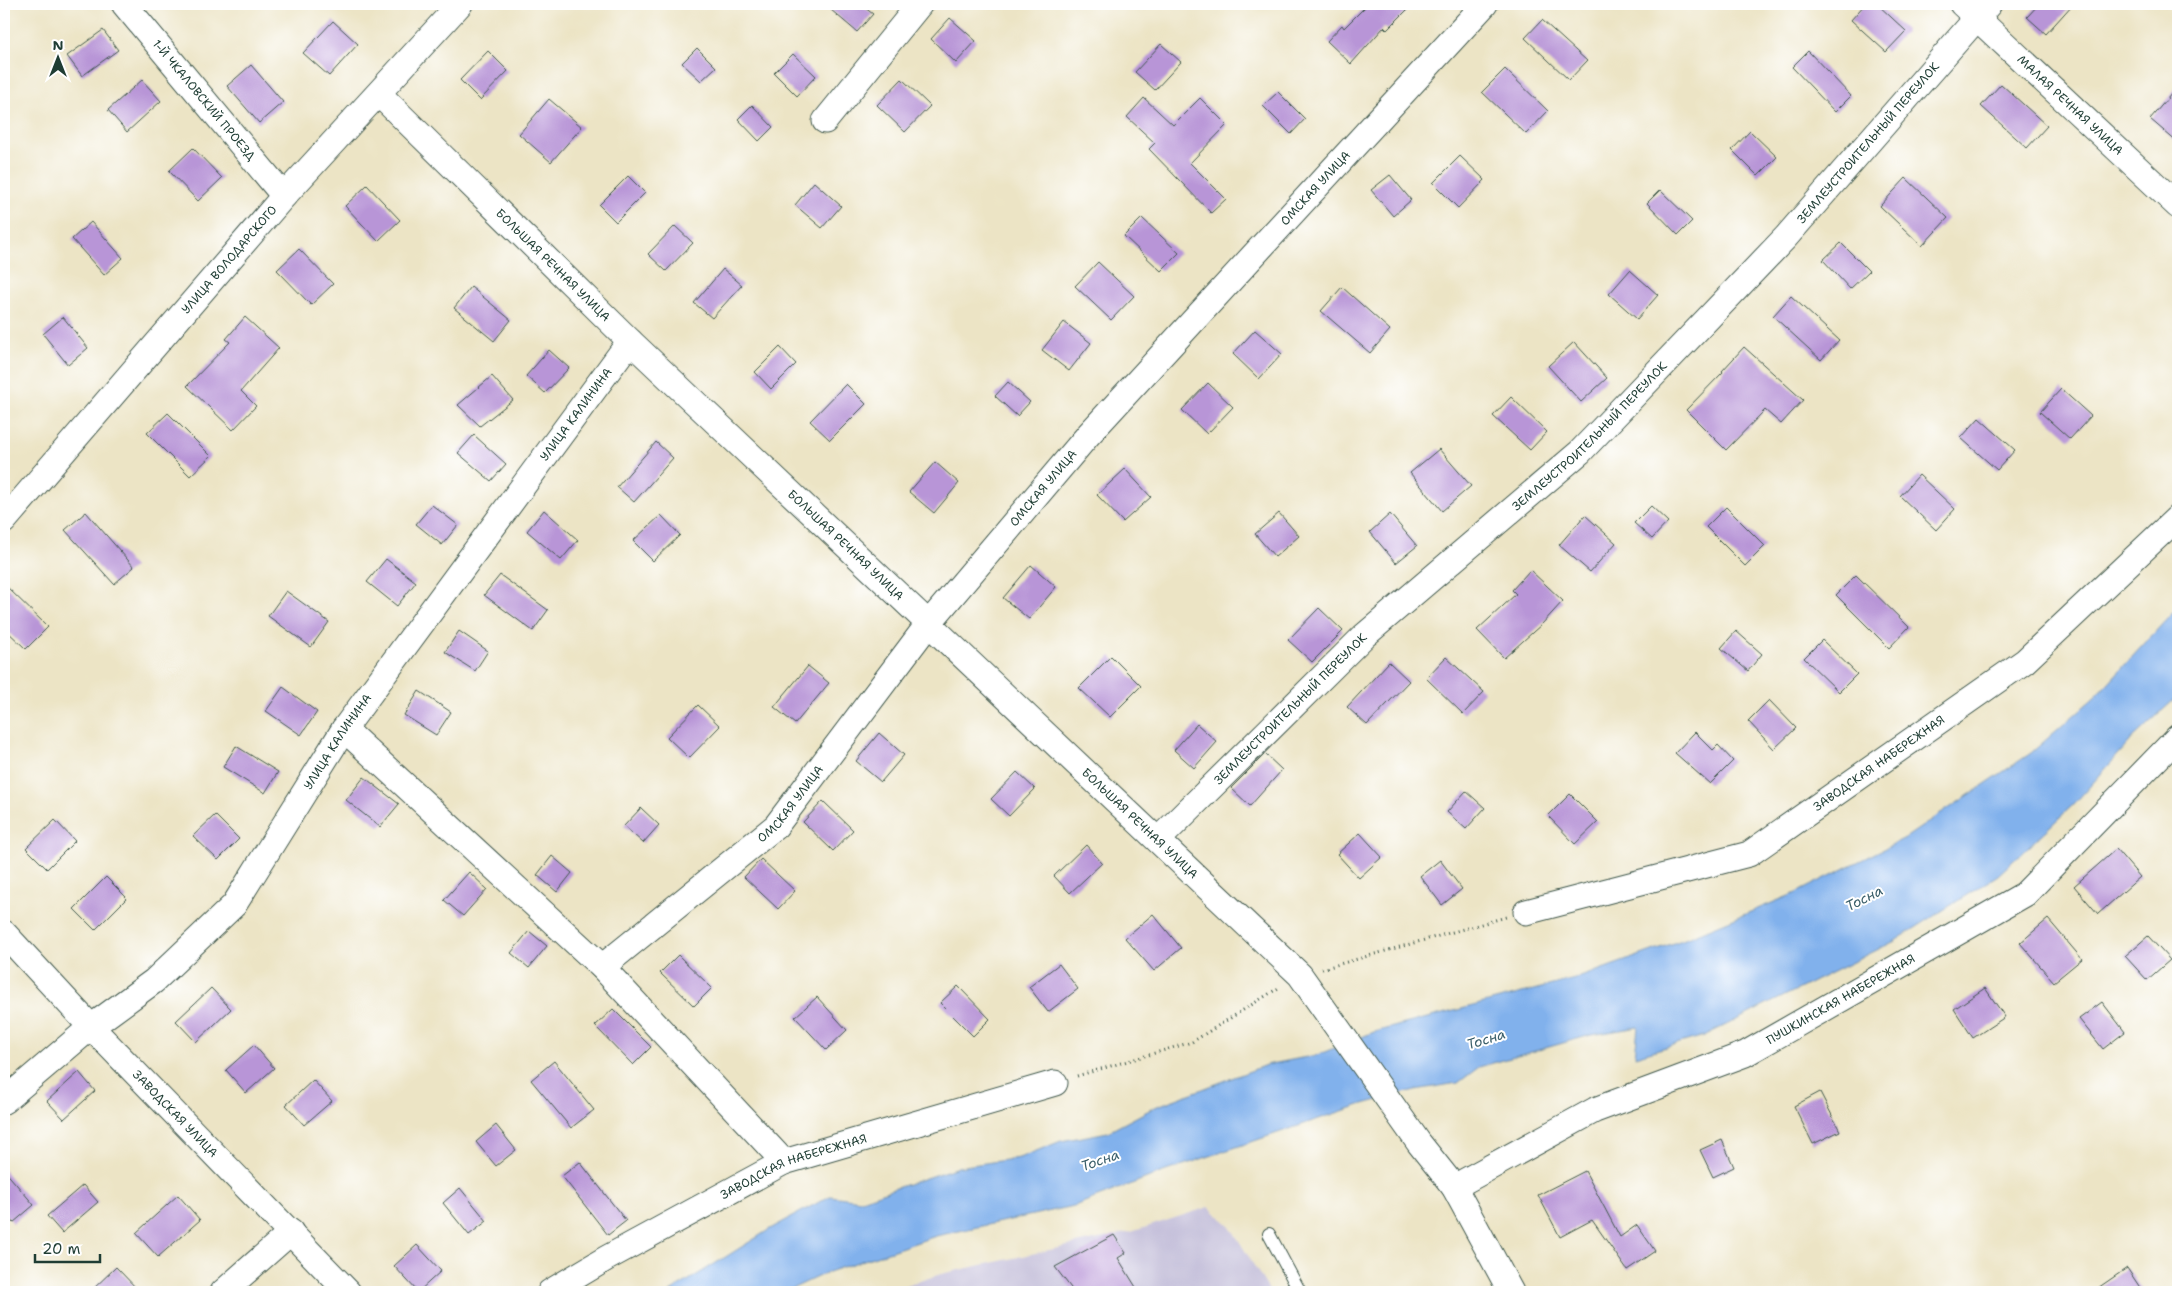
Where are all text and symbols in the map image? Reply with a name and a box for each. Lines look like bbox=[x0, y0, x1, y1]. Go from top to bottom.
north arrow bbox=[32, 32, 82, 82]
text: N bbox=[52, 36, 64, 54]
street label: 1-Й ЧКАЛОВСКИЙ ПРОЕЗД bbox=[149, 36, 259, 164]
street label: МАЛАЯ РЕЧНАЯ УЛИЦА bbox=[2014, 52, 2127, 159]
street label: ЗЕМЛЕУСТРОИТЕЛЬНЫЙ ПЕРЕУЛОК bbox=[1793, 58, 1943, 227]
street label: ОМСКАЯ УЛИЦА bbox=[1277, 147, 1354, 229]
street label: УЛИЦА ВОЛОДАРСКОГО bbox=[178, 202, 280, 317]
street label: БОЛЬШАЯ РЕЧНАЯ УЛИЦА bbox=[492, 205, 614, 325]
street label: ЗЕМЛЕУСТРОИТЕЛЬНЫЙ ПЕРЕУЛОК bbox=[1509, 358, 1671, 514]
street label: УЛИЦА КАЛИНИНА bbox=[536, 364, 616, 464]
street label: ОМСКАЯ УЛИЦА bbox=[1006, 446, 1081, 530]
street label: БОЛЬШАЯ РЕЧНАЯ УЛИЦА bbox=[784, 486, 907, 604]
street label: ЗЕМЛЕУСТРОИТЕЛЬНЫЙ ПЕРЕУЛОК bbox=[1211, 629, 1371, 788]
street label: УЛИЦА КАЛИНИНА bbox=[300, 690, 375, 793]
street label: ЗАВОДСКАЯ НАБЕРЕЖНАЯ bbox=[1810, 712, 1948, 815]
street label: ОМСКАЯ УЛИЦА bbox=[754, 762, 827, 846]
street label: БОЛЬШАЯ РЕЧНАЯ УЛИЦА bbox=[1078, 765, 1202, 882]
water label: Тосна bbox=[1842, 881, 1886, 915]
street label: ПУШКИНСКАЯ НАБЕРЕЖНАЯ bbox=[1764, 951, 1918, 1048]
water label: Тосна bbox=[1464, 1025, 1508, 1053]
street label: ЗАВОДСКАЯ УЛИЦА bbox=[129, 1067, 221, 1161]
street label: ЗАВОДСКАЯ НАБЕРЕЖНАЯ bbox=[718, 1130, 869, 1203]
water label: Тосна bbox=[1078, 1145, 1122, 1175]
scale bar bbox=[35, 1231, 100, 1263]
text: 20 m bbox=[42, 1239, 81, 1259]

